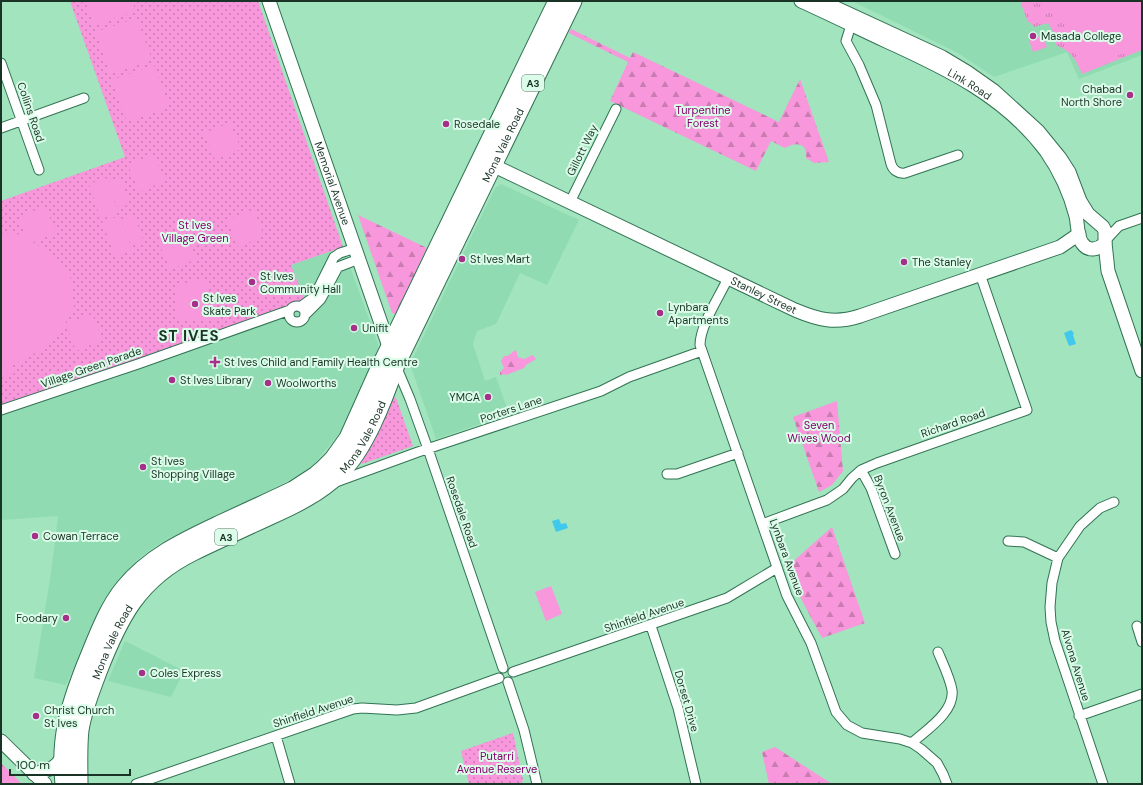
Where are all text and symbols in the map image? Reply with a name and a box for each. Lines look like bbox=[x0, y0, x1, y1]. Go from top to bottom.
place label: Masada College bbox=[1041, 29, 1121, 43]
marker: Masada College bbox=[1028, 31, 1038, 41]
street label: Link Road bbox=[945, 65, 994, 103]
road number: A3 bbox=[522, 75, 544, 91]
street label: Collins Road bbox=[14, 80, 48, 144]
place label: Chabad North Shore bbox=[1061, 82, 1122, 109]
marker: Chabad North Shore bbox=[1125, 90, 1135, 100]
park label: Turpentine Forest bbox=[676, 103, 730, 130]
street label: Mona Vale Road bbox=[479, 106, 527, 185]
place label: Rosedale bbox=[454, 117, 500, 131]
marker: Rosedale bbox=[441, 119, 451, 129]
street label: Gillott Way bbox=[563, 122, 601, 178]
street label: Memorial Avenue bbox=[311, 140, 353, 227]
park label: St Ives Village Green bbox=[162, 218, 229, 245]
place label: St Ives Mart bbox=[470, 252, 530, 266]
marker: St Ives Mart bbox=[457, 254, 467, 264]
place label: The Stanley bbox=[912, 255, 971, 269]
marker: The Stanley bbox=[899, 257, 909, 267]
place label: St Ives Community Hall bbox=[260, 269, 341, 296]
street label: Stanley Street bbox=[728, 273, 799, 317]
marker: St Ives Community Hall bbox=[247, 277, 257, 287]
place label: St Ives Skate Park bbox=[203, 291, 256, 318]
marker: St Ives Skate Park bbox=[190, 299, 200, 309]
place label: Lynbara Apartments bbox=[668, 300, 729, 327]
marker: Lynbara Apartments bbox=[655, 308, 665, 318]
place label: Unifit bbox=[362, 321, 389, 335]
marker: Unifit bbox=[349, 323, 359, 333]
district label: ST IVES bbox=[159, 326, 219, 346]
street label: Village Green Parade bbox=[39, 343, 143, 391]
place label: St Ives Child and Family Health Centre bbox=[224, 355, 418, 369]
marker: St Ives Child and Family Health Centre bbox=[209, 356, 221, 368]
place label: St Ives Library bbox=[180, 373, 252, 387]
marker: St Ives Library bbox=[167, 375, 177, 385]
place label: Woolworths bbox=[276, 376, 337, 390]
marker: Woolworths bbox=[263, 378, 273, 388]
place label: YMCA bbox=[449, 390, 480, 404]
street label: Porters Lane bbox=[478, 392, 544, 426]
marker: YMCA bbox=[483, 392, 493, 402]
street label: Mona Vale Road bbox=[337, 399, 389, 476]
street label: Richard Road bbox=[919, 405, 987, 441]
park label: Seven Wives Wood bbox=[787, 418, 851, 445]
place label: St Ives Shopping Village bbox=[151, 454, 235, 481]
marker: St Ives Shopping Village bbox=[138, 462, 148, 472]
street label: Byron Avenue bbox=[871, 473, 909, 543]
street label: Rosedale Road bbox=[443, 474, 481, 550]
street label: Lynbara Avenue bbox=[767, 517, 807, 597]
place label: Cowan Terrace bbox=[43, 529, 119, 543]
road number: A3 bbox=[215, 529, 237, 545]
marker: Cowan Terrace bbox=[30, 531, 40, 541]
street label: Shinfield Avenue bbox=[602, 595, 686, 635]
street label: Mona Vale Road bbox=[89, 602, 136, 681]
place label: Foodary bbox=[16, 611, 58, 625]
marker: Foodary bbox=[61, 613, 71, 623]
street label: Alvona Avenue bbox=[1058, 627, 1094, 703]
place label: Coles Express bbox=[150, 666, 221, 680]
marker: Coles Express bbox=[137, 668, 147, 678]
street label: Dorset Drive bbox=[672, 669, 702, 733]
street label: Shinfield Avenue bbox=[271, 691, 355, 731]
place label: Christ Church St Ives bbox=[44, 703, 114, 730]
marker: Christ Church St Ives bbox=[31, 711, 41, 721]
park label: Putarri Avenue Reserve bbox=[457, 749, 537, 776]
scale bar bbox=[10, 751, 130, 777]
text: 100 m bbox=[16, 757, 50, 773]

